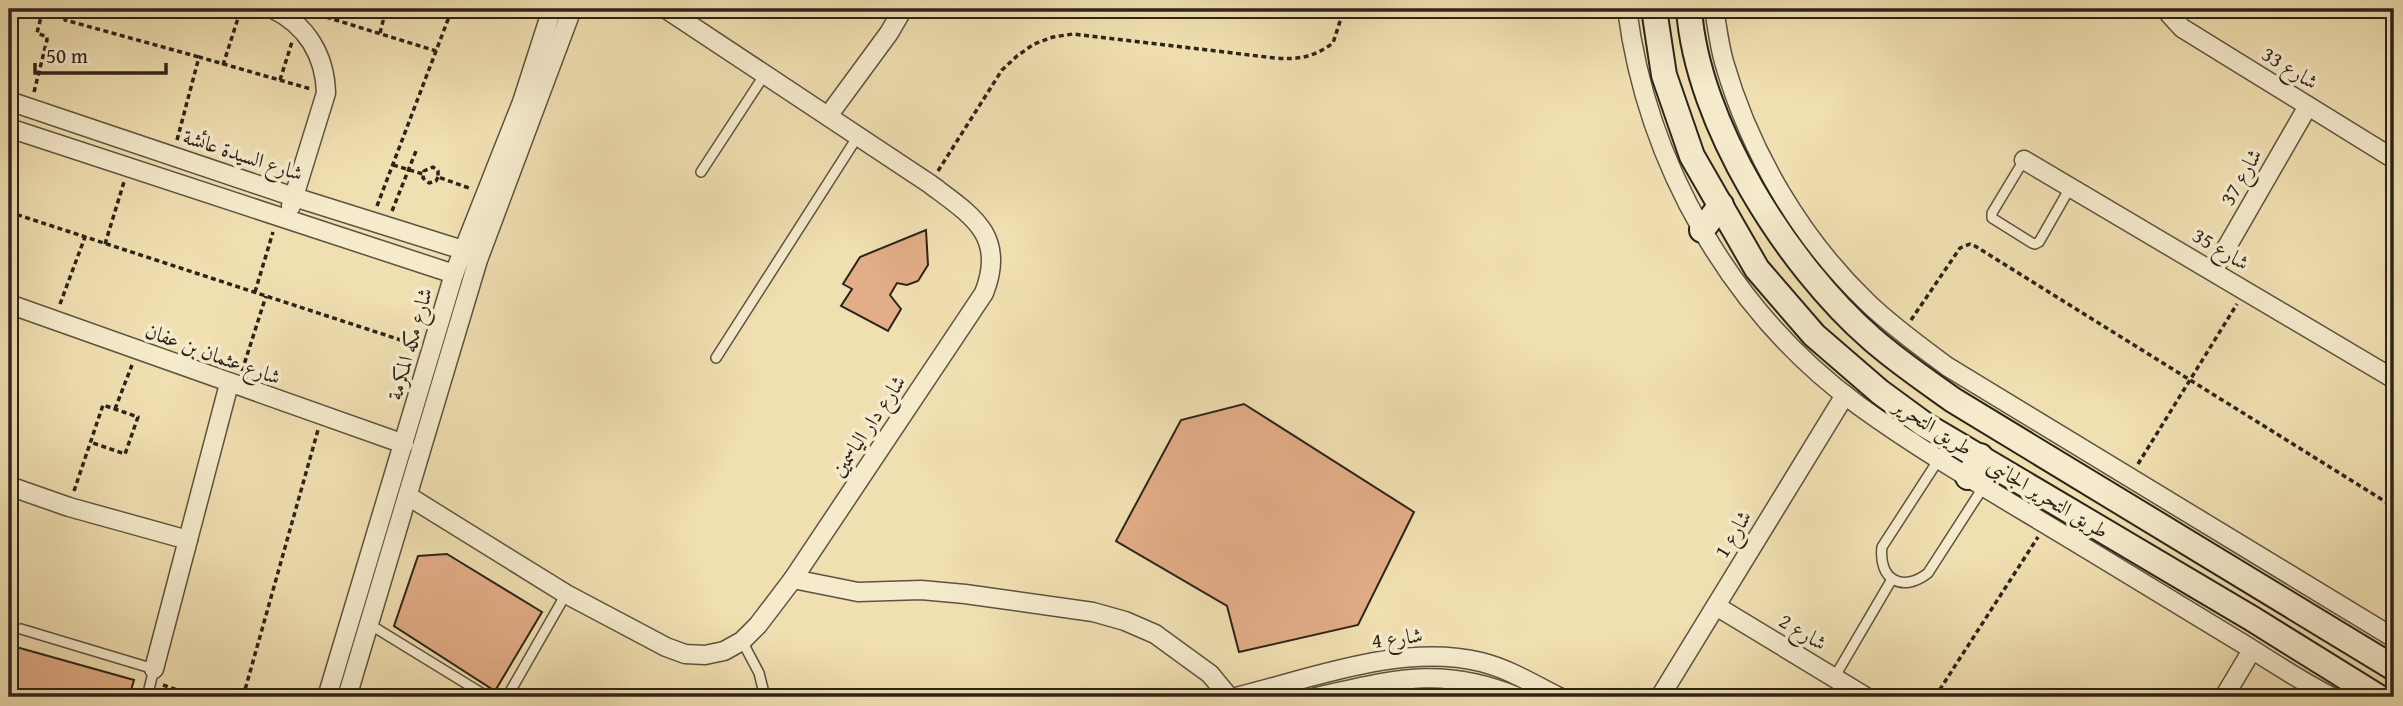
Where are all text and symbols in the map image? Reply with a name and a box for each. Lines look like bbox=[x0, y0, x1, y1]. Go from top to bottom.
scale bar bbox=[35, 32, 166, 76]
street label: شارع 33 bbox=[2254, 38, 2324, 100]
text: 50 m bbox=[46, 40, 88, 71]
street label: شارع السيدة عائشة bbox=[178, 121, 307, 191]
street label: شارع 37 bbox=[2212, 142, 2272, 213]
street label: شارع 35 bbox=[2185, 219, 2256, 280]
street label: شارع مكه المكرمة bbox=[379, 284, 443, 404]
street label: شارع عثمان بن عفان bbox=[140, 315, 285, 395]
street label: شارع دار الياسمين bbox=[822, 369, 916, 485]
street label: طريق التحرير bbox=[1886, 389, 1979, 463]
street label: طريق التحرير الجانبى bbox=[1982, 449, 2115, 546]
street label: شارع 1 bbox=[1706, 504, 1762, 565]
street label: شارع 2 bbox=[1772, 605, 1833, 661]
street label: شارع 4 bbox=[1370, 619, 1425, 659]

